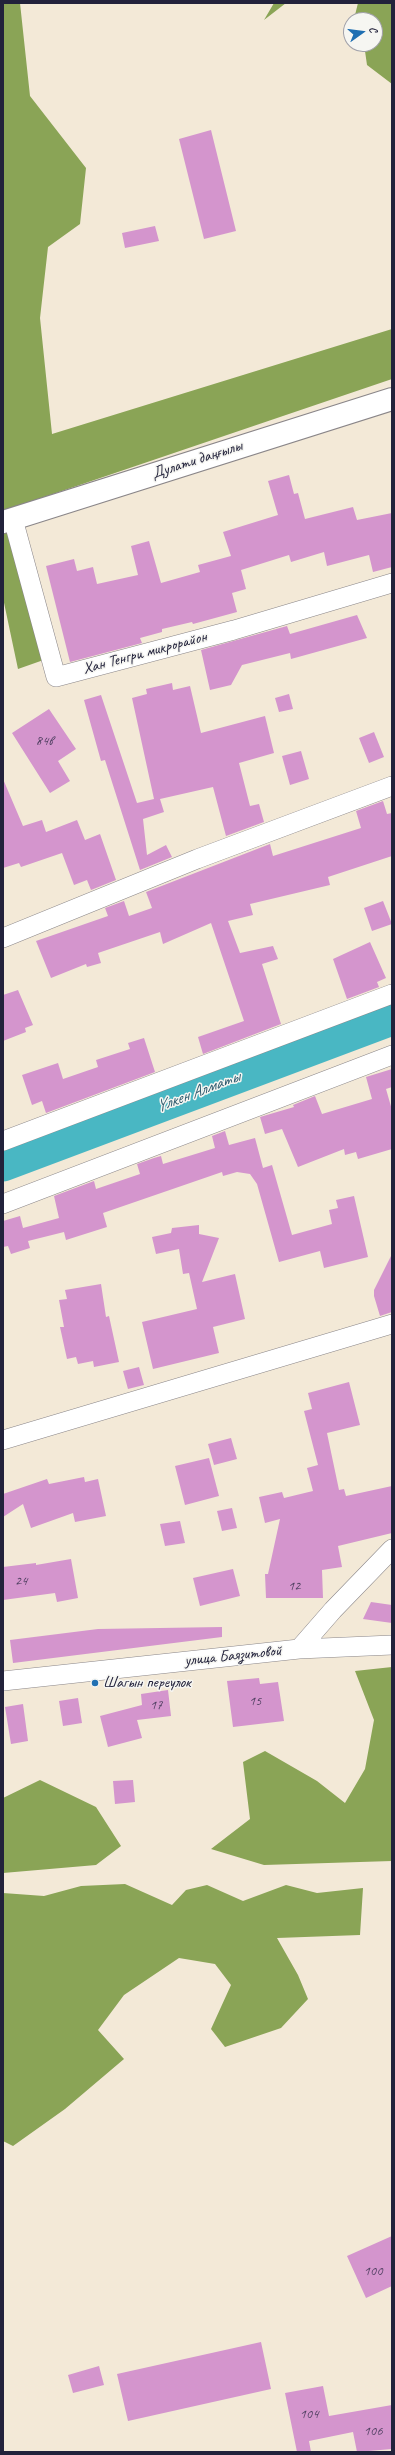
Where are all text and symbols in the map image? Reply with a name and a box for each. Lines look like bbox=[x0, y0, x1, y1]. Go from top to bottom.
north arrow bbox=[343, 12, 383, 52]
text: С bbox=[366, 25, 381, 34]
street label: Дулати даңғылы bbox=[149, 436, 245, 484]
street label: Хан Тенгри микрорайон bbox=[81, 627, 209, 679]
house number: 84в bbox=[36, 733, 52, 749]
water label: Үлкен Алматы bbox=[153, 1067, 243, 1117]
house number: 24 bbox=[15, 1573, 27, 1589]
house number: 12 bbox=[288, 1578, 300, 1594]
street label: улица Баязитовой bbox=[184, 1641, 282, 1671]
place label: Шагын переулок bbox=[103, 1673, 191, 1693]
marker: Шагын переулок bbox=[90, 1678, 100, 1688]
house number: 15 bbox=[249, 1693, 261, 1709]
house number: 17 bbox=[150, 1697, 162, 1713]
house number: 100 bbox=[364, 2263, 382, 2279]
house number: 104 bbox=[300, 2406, 318, 2422]
house number: 106 bbox=[364, 2423, 382, 2439]

